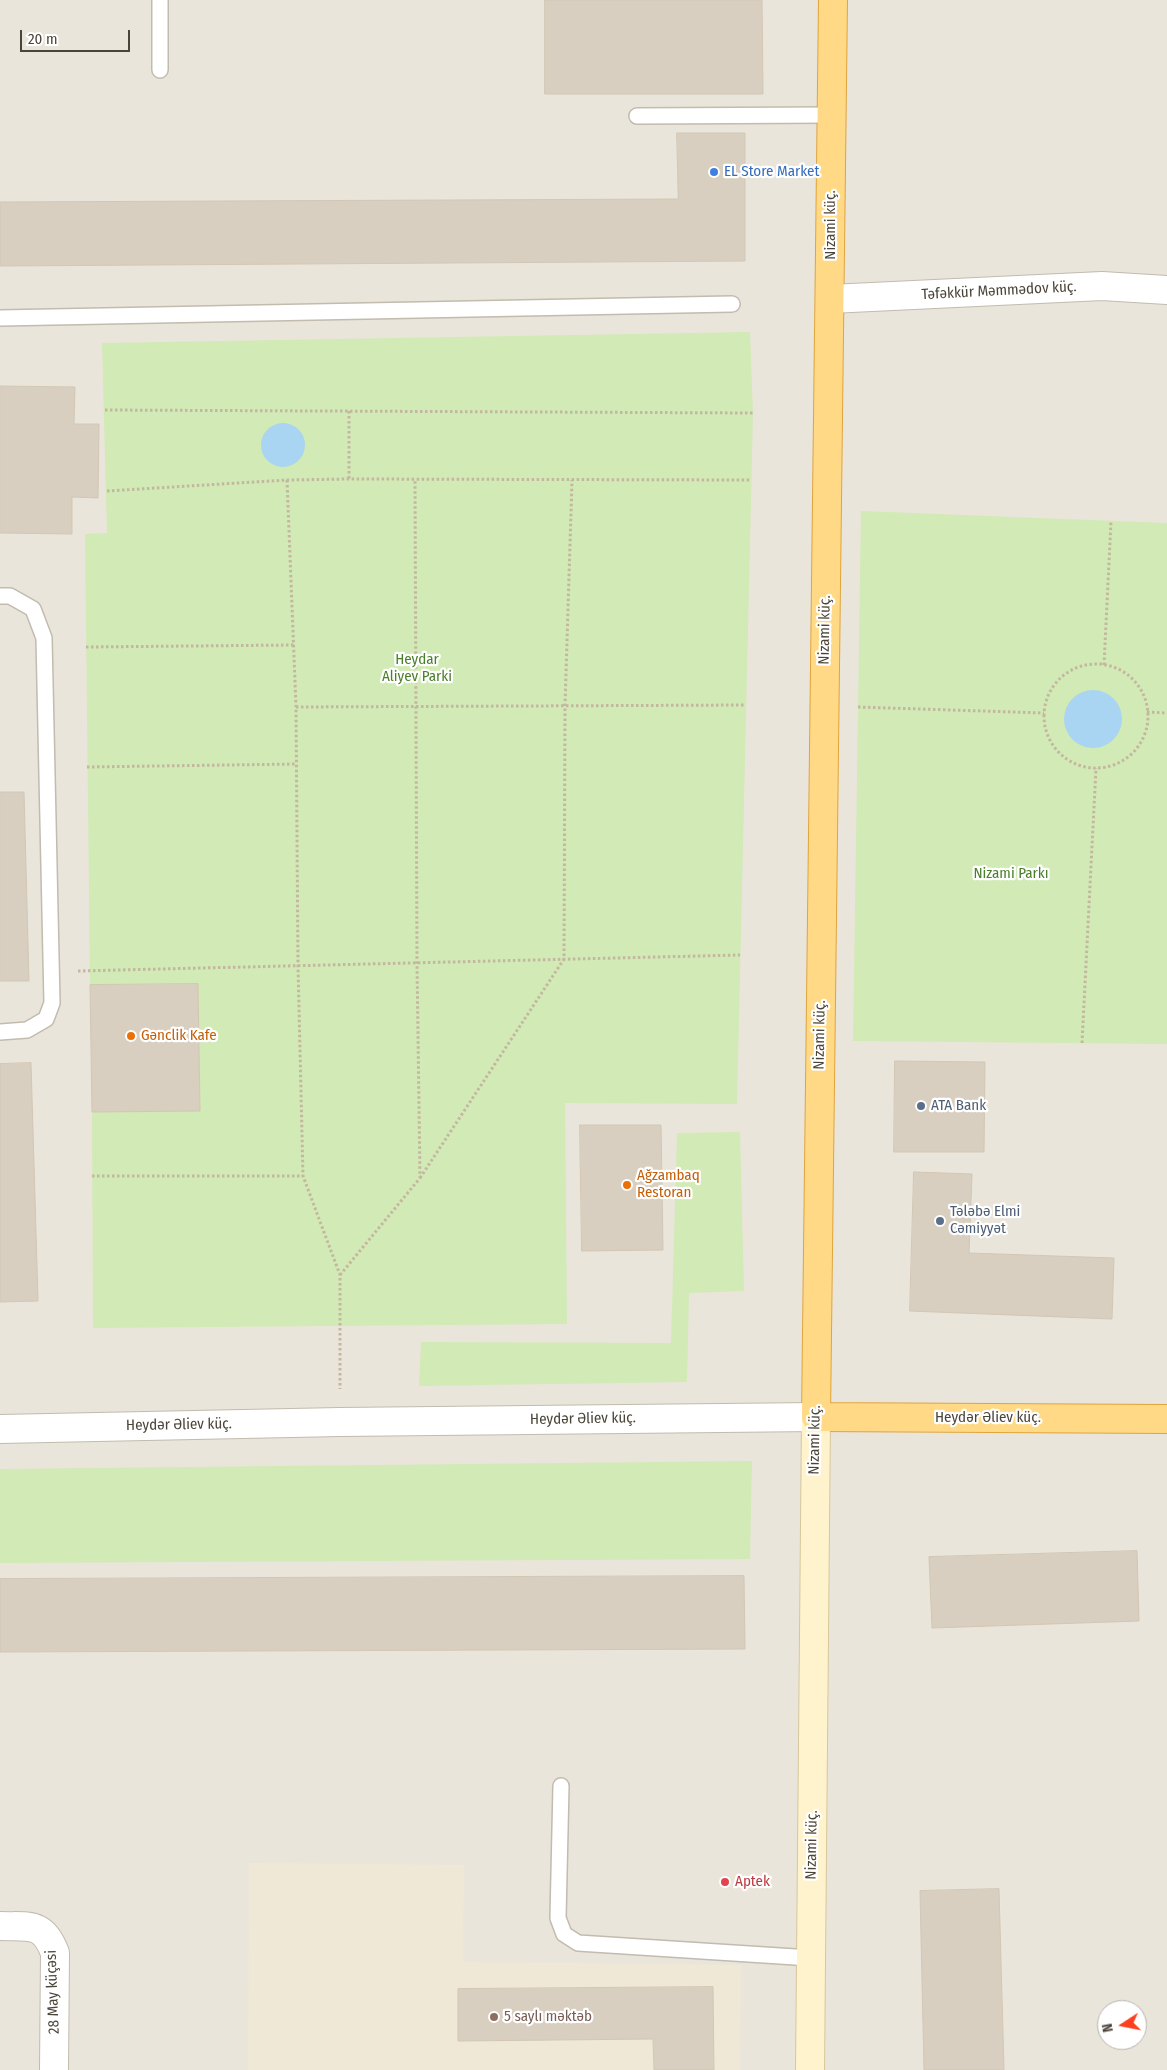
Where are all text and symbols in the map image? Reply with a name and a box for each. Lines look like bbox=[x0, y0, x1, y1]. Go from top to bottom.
scale bar bbox=[22, 20, 132, 52]
text: 20 m bbox=[28, 30, 58, 48]
place label: EL Store Market bbox=[724, 163, 819, 181]
marker: EL Store Market bbox=[708, 166, 720, 178]
street label: Nizami küç. bbox=[822, 190, 840, 260]
street label: Təfəkkür Məmmədov küç. bbox=[921, 278, 1077, 304]
street label: Nizami küç. bbox=[815, 595, 835, 665]
park label: Heydar Aliyev Parki bbox=[382, 651, 452, 686]
park label: Nizami Parkı bbox=[973, 865, 1049, 883]
street label: Nizami küç. bbox=[810, 1000, 830, 1070]
place label: Gənclik Kafe bbox=[141, 1027, 217, 1045]
marker: Gənclik Kafe bbox=[125, 1030, 137, 1042]
place label: ATA Bank bbox=[931, 1097, 986, 1115]
marker: ATA Bank bbox=[915, 1100, 927, 1112]
place label: Ağzambaq Restoran bbox=[637, 1167, 700, 1202]
marker: Ağzambaq Restoran bbox=[621, 1179, 633, 1191]
place label: Tələbə Elmi Cəmiyyət bbox=[950, 1203, 1020, 1238]
marker: Tələbə Elmi Cəmiyyət bbox=[934, 1215, 946, 1227]
street label: Nizami küç. bbox=[805, 1405, 825, 1475]
street label: Heydər Əliev küç. bbox=[530, 1409, 636, 1429]
street label: Heydər Əliev küç. bbox=[935, 1409, 1041, 1427]
street label: Heydər Əliev küç. bbox=[126, 1415, 232, 1435]
street label: Nizami küç. bbox=[802, 1810, 822, 1880]
place label: Aptek bbox=[735, 1873, 770, 1891]
marker: Aptek bbox=[719, 1876, 731, 1888]
street label: 28 May küçəsi bbox=[43, 1950, 63, 2034]
north arrow bbox=[1097, 2000, 1147, 2050]
place label: 5 saylı məktəb bbox=[504, 2008, 592, 2026]
marker: 5 saylı məktəb bbox=[488, 2011, 500, 2023]
text: N bbox=[1099, 2022, 1117, 2034]

